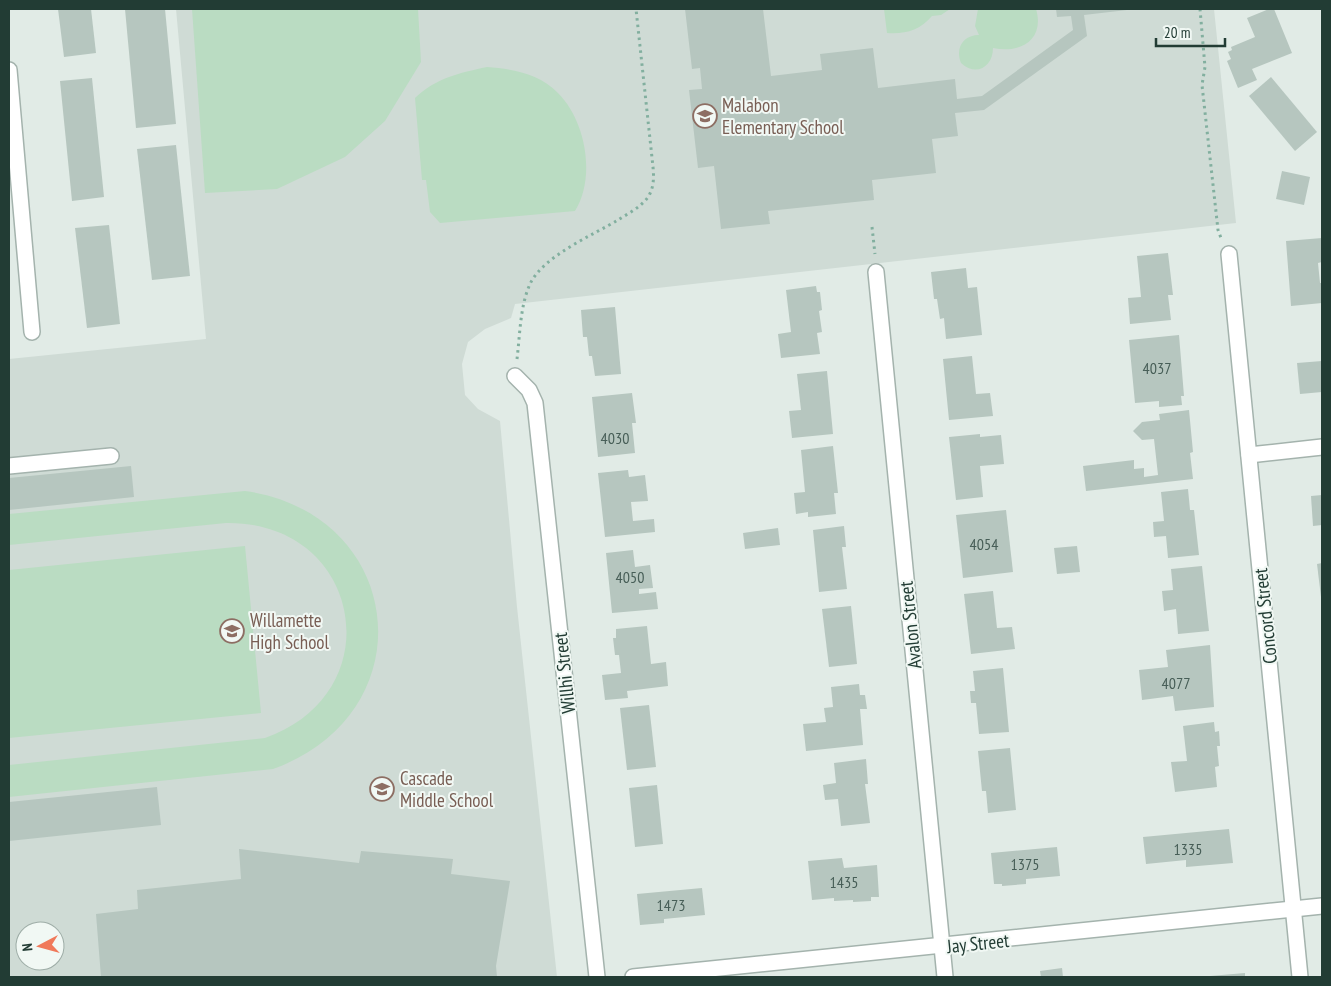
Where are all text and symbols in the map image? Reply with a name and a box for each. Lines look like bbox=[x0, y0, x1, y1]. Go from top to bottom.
scale bar bbox=[1156, 15, 1225, 47]
text: 20 m bbox=[1164, 23, 1190, 42]
place label: Malabon Elementary School bbox=[722, 93, 844, 139]
school or university icon: Malabon Elementary School bbox=[692, 103, 718, 129]
house number: 4037 bbox=[1143, 358, 1171, 378]
house number: 4030 bbox=[601, 428, 629, 448]
house number: 4054 bbox=[970, 534, 998, 554]
street label: Concord Street bbox=[1248, 566, 1282, 665]
house number: 4050 bbox=[616, 567, 644, 587]
street label: Avalon Street bbox=[893, 579, 927, 670]
place label: Willamette High School bbox=[250, 608, 330, 654]
school or university icon: Willamette High School bbox=[219, 618, 245, 644]
street label: Willhi Street bbox=[548, 630, 580, 715]
house number: 4077 bbox=[1162, 673, 1190, 693]
place label: Cascade Middle School bbox=[400, 766, 494, 812]
school or university icon: Cascade Middle School bbox=[369, 776, 395, 802]
house number: 1335 bbox=[1174, 839, 1202, 859]
house number: 1375 bbox=[1011, 854, 1039, 874]
house number: 1435 bbox=[830, 872, 858, 892]
house number: 1473 bbox=[657, 895, 685, 915]
north arrow bbox=[15, 921, 65, 971]
street label: Jay Street bbox=[945, 928, 1011, 958]
text: N bbox=[18, 943, 36, 952]

